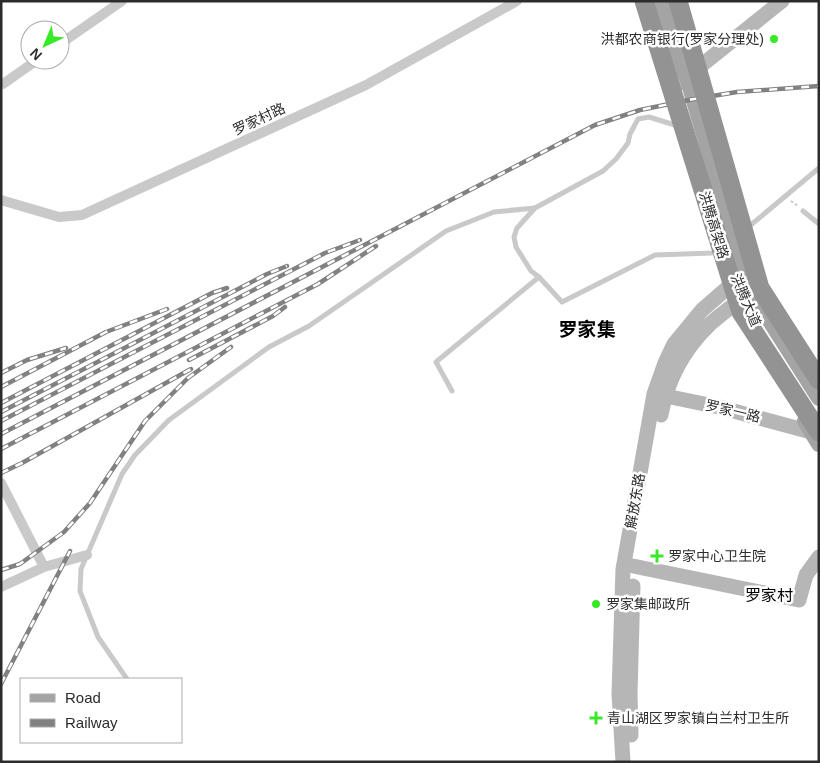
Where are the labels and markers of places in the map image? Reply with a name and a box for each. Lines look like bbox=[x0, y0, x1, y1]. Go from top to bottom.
place label: 洪都农商银行(罗家分理处) bbox=[601, 31, 764, 47]
marker: 洪都农商银行(罗家分理处) bbox=[768, 33, 780, 45]
place label: 罗家中心卫生院 bbox=[668, 548, 766, 564]
marker: 罗家中心卫生院 bbox=[650, 549, 664, 563]
place label: 罗家集邮政所 bbox=[606, 596, 690, 612]
marker: 罗家集邮政所 bbox=[590, 598, 602, 610]
place label: 青山湖区罗家镇白兰村卫生所 bbox=[607, 710, 789, 726]
marker: 青山湖区罗家镇白兰村卫生所 bbox=[589, 711, 603, 725]

